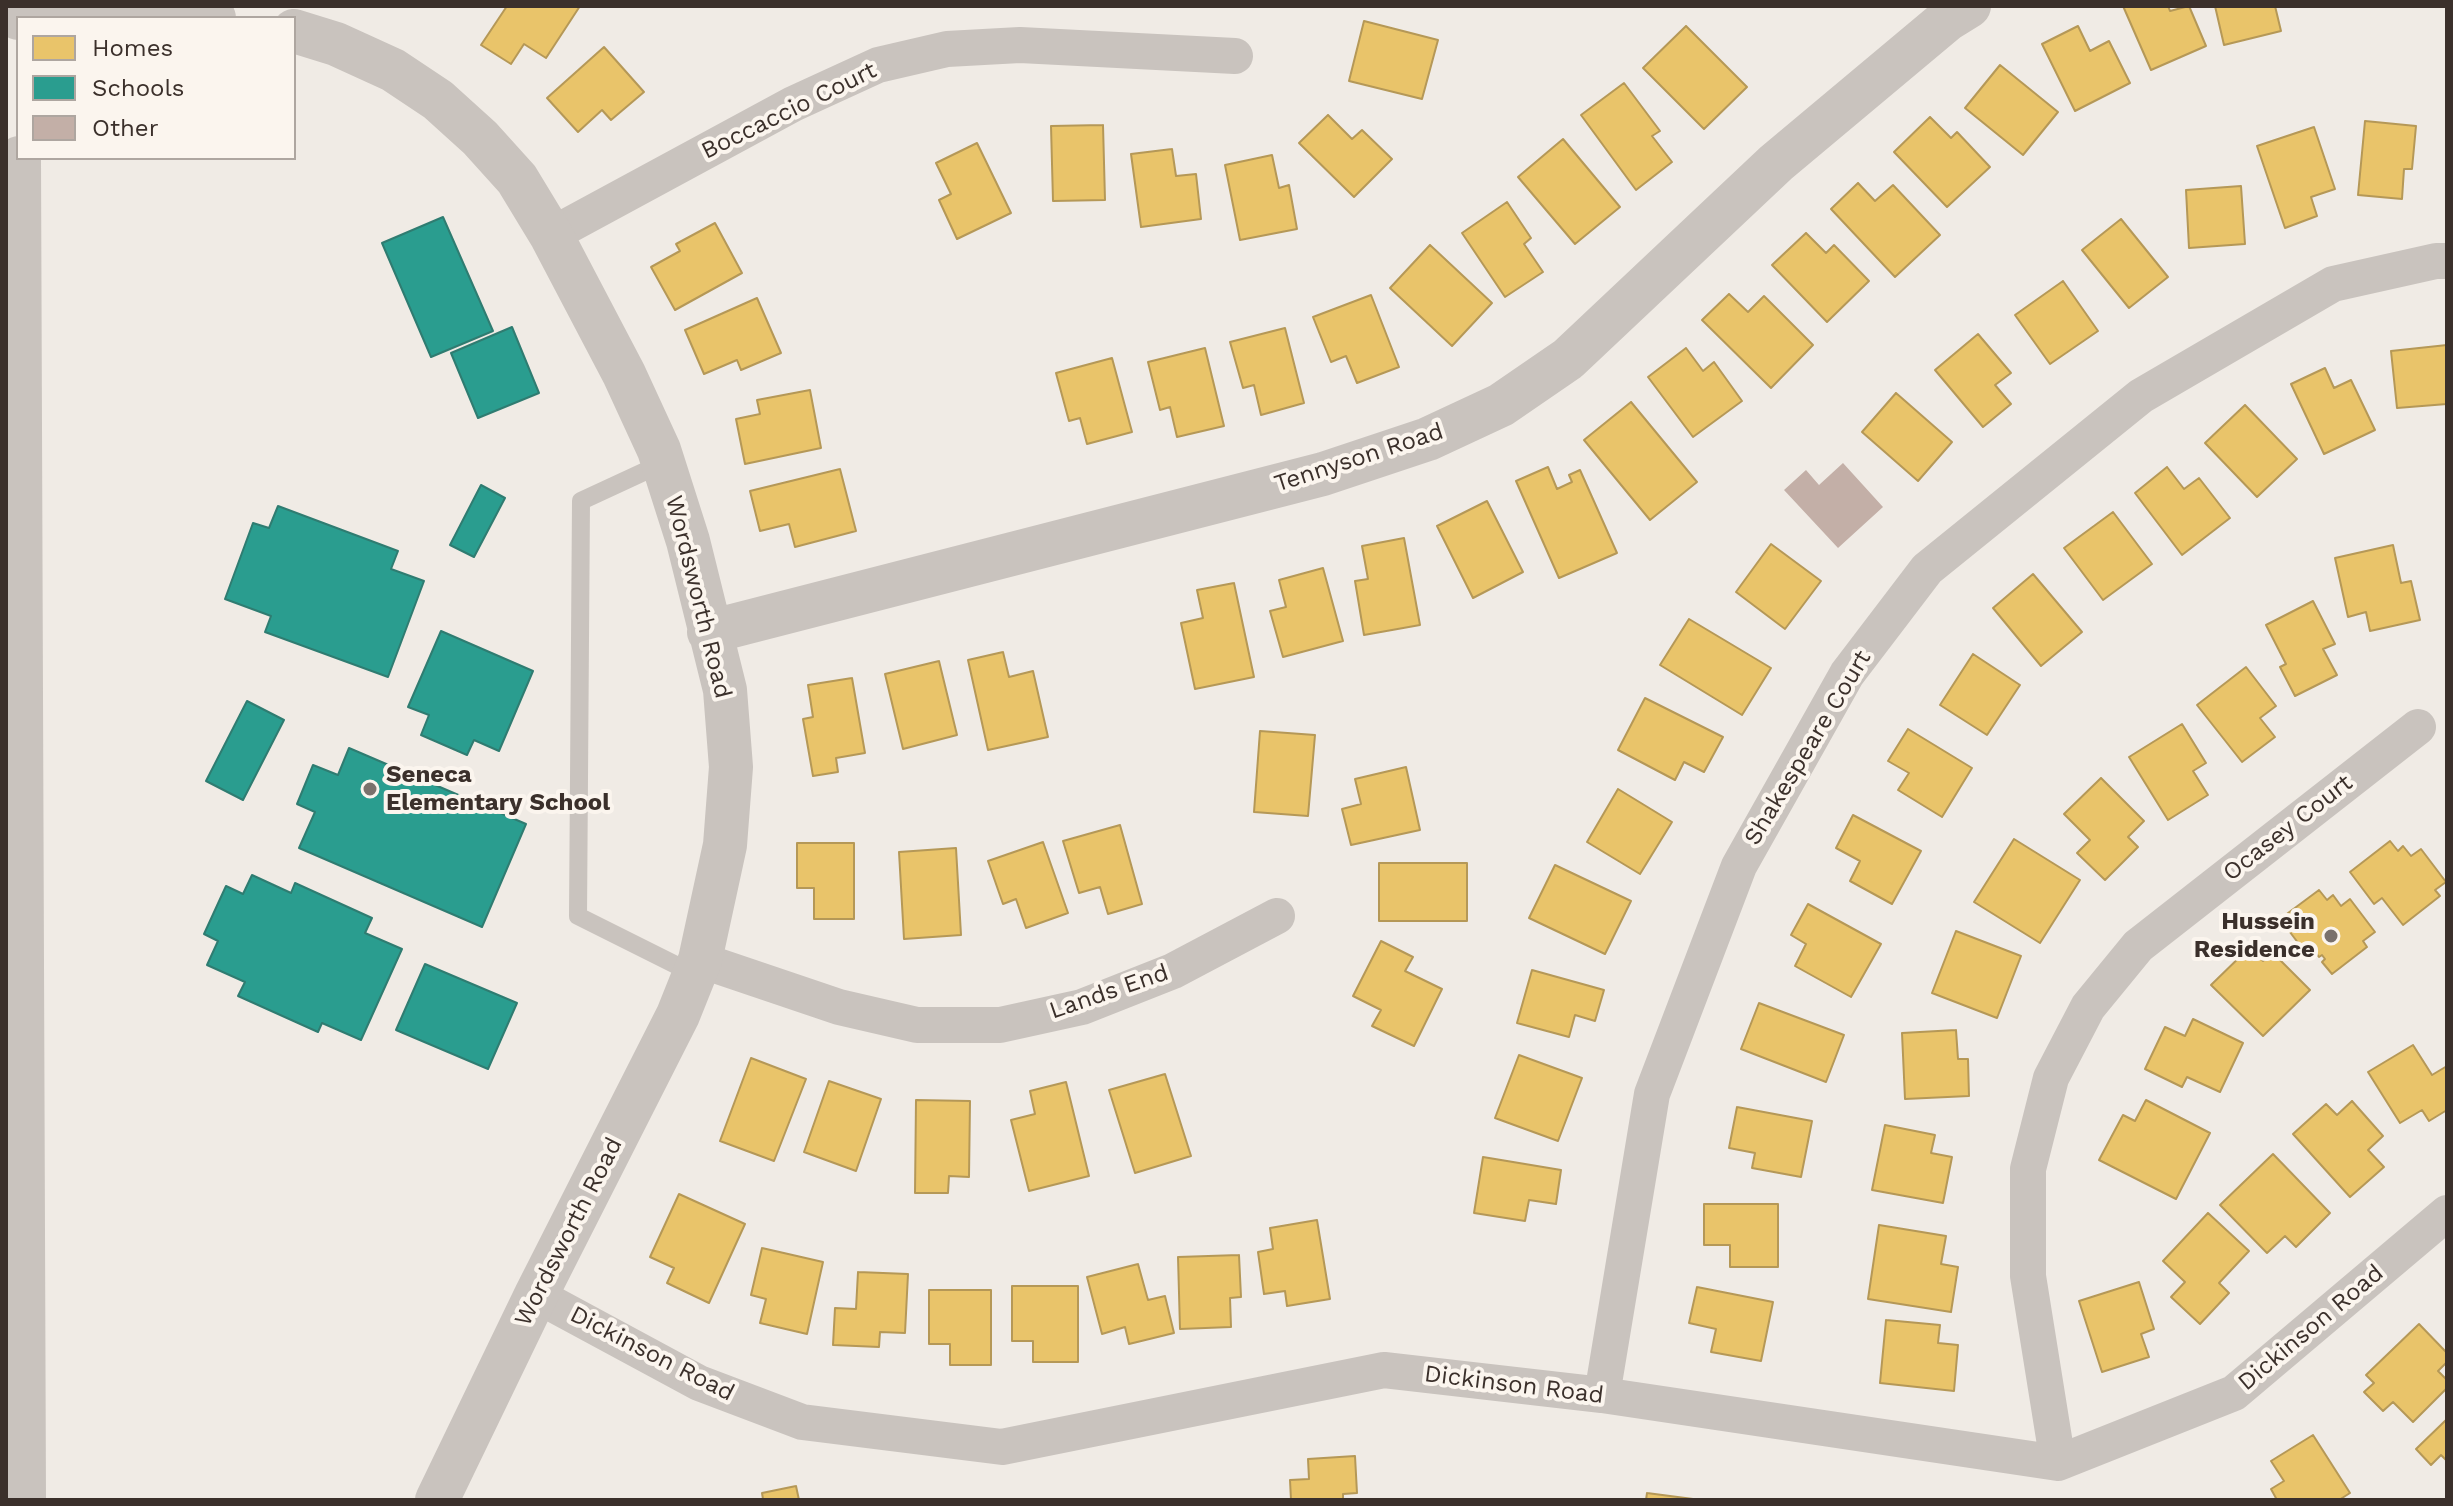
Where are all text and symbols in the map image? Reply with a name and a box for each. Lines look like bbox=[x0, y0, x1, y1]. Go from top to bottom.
legend bbox=[16, 16, 296, 160]
text: Homes bbox=[92, 34, 173, 62]
street label: Boccaccio Court bbox=[697, 56, 881, 166]
text: Schools bbox=[92, 74, 184, 102]
text: Other bbox=[92, 114, 159, 142]
street label: Tennyson Road bbox=[1271, 417, 1447, 499]
street label: Wordsworth Road bbox=[659, 493, 737, 701]
street label: Shakespeare Court bbox=[1738, 645, 1878, 851]
place label: Seneca Elementary School bbox=[386, 761, 610, 817]
street label: Ocasey Court bbox=[2218, 769, 2358, 887]
marker: Seneca Elementary School bbox=[361, 780, 379, 798]
place label: Hussein Residence bbox=[2194, 908, 2315, 964]
marker: Hussein Residence bbox=[2322, 927, 2340, 945]
street label: Lands End bbox=[1046, 958, 1172, 1026]
street label: Wordsworth Road bbox=[509, 1133, 629, 1331]
street label: Dickinson Road bbox=[2233, 1259, 2389, 1397]
street label: Dickinson Road bbox=[565, 1300, 739, 1408]
street label: Dickinson Road bbox=[1423, 1360, 1605, 1410]

